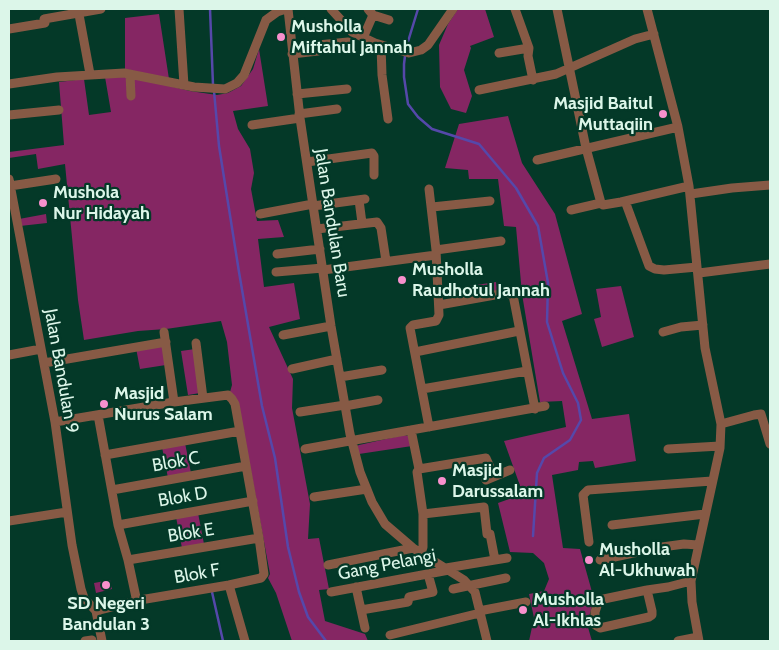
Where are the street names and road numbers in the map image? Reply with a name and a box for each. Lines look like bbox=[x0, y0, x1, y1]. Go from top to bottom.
street label: Jalan Bandulan Baru bbox=[310, 147, 354, 299]
street label: Jalan Bandulan 9 bbox=[39, 307, 83, 435]
street label: Blok C bbox=[151, 447, 201, 477]
street label: Blok D bbox=[157, 482, 209, 512]
street label: Blok E bbox=[166, 519, 216, 547]
street label: Gang Pelangi bbox=[336, 545, 438, 585]
street label: Blok F bbox=[172, 559, 222, 589]

